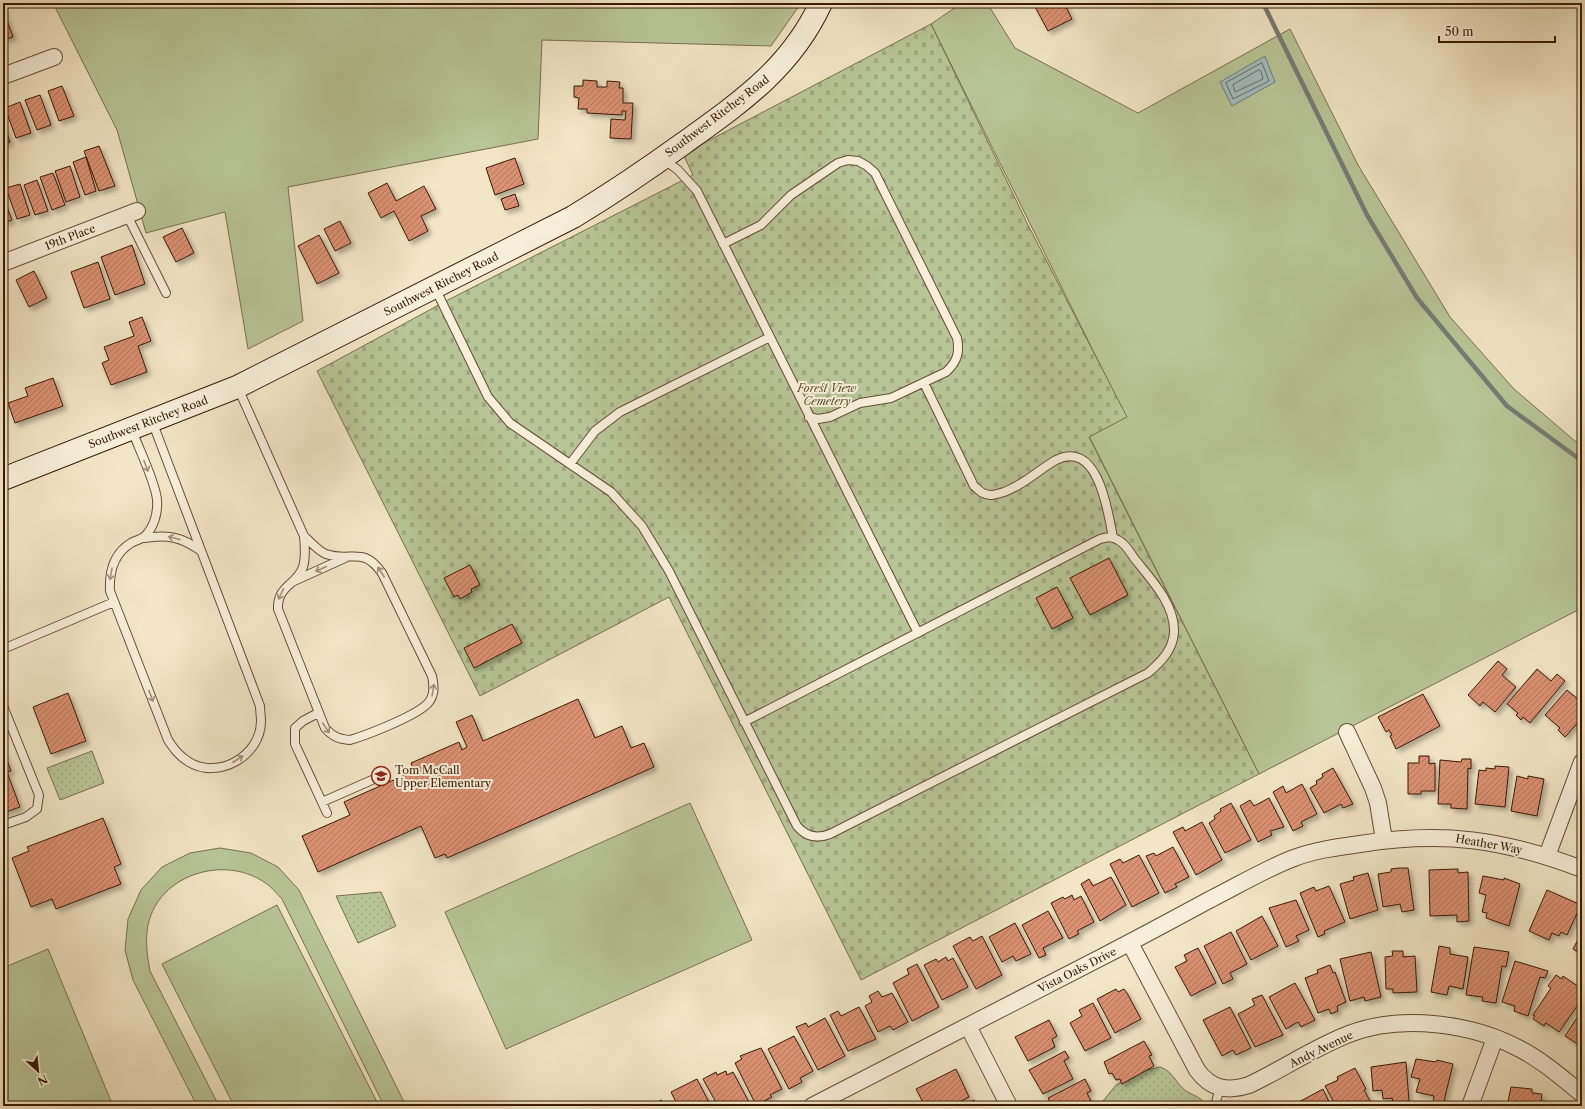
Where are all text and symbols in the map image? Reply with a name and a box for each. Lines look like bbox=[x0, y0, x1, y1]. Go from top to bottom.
scale bar bbox=[1439, 18, 1555, 44]
text: 50 m bbox=[1445, 24, 1474, 39]
street label: Southwest Ritchey Road bbox=[662, 72, 772, 160]
street label: 19th Place bbox=[43, 221, 97, 253]
street label: Southwest Ritchey Road bbox=[381, 249, 501, 319]
park label: Forest View Cemetery bbox=[796, 381, 857, 408]
street label: Southwest Ritchey Road bbox=[86, 393, 210, 451]
one-way arrow bbox=[142, 459, 150, 471]
one-way arrow bbox=[168, 533, 181, 541]
one-way arrow bbox=[315, 566, 327, 573]
one-way arrow bbox=[107, 567, 115, 580]
one-way arrow bbox=[377, 567, 385, 578]
one-way arrow bbox=[277, 588, 284, 600]
one-way arrow bbox=[429, 684, 437, 697]
one-way arrow bbox=[147, 690, 155, 702]
one-way arrow bbox=[322, 722, 330, 733]
one-way arrow bbox=[232, 755, 244, 763]
place label: Tom McCall Upper Elementary bbox=[395, 763, 492, 790]
school or university icon: Tom McCall Upper Elementary bbox=[370, 765, 392, 787]
street label: Heather Way bbox=[1454, 831, 1524, 857]
street label: Vista Oaks Drive bbox=[1035, 944, 1119, 996]
street label: Andy Avenue bbox=[1286, 1028, 1355, 1071]
north arrow bbox=[18, 1051, 58, 1091]
text: N bbox=[35, 1072, 50, 1089]

